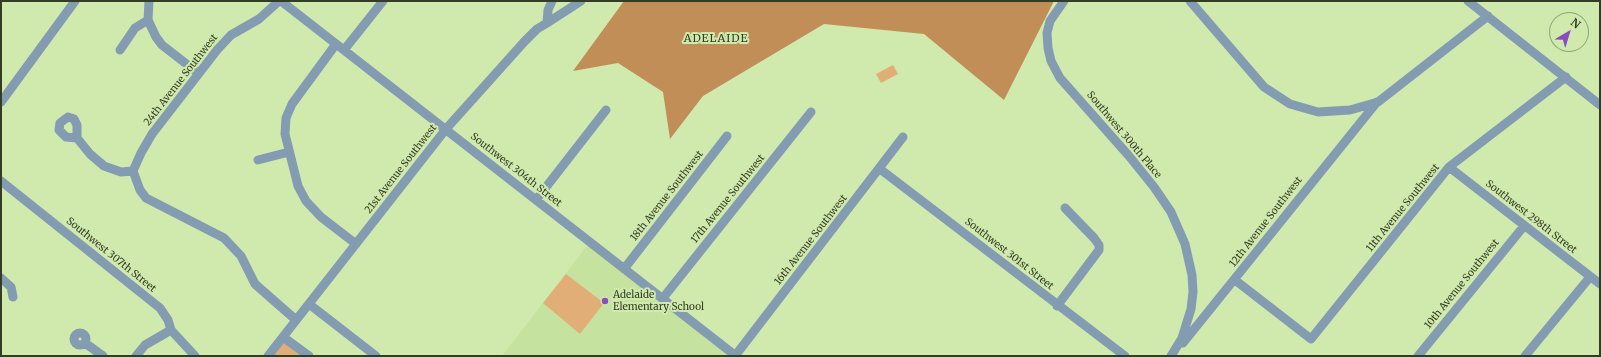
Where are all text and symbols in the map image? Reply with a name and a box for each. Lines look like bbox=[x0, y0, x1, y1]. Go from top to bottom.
north arrow bbox=[1549, 12, 1589, 52]
text: N bbox=[1568, 15, 1584, 32]
street label: 24th Avenue Southwest bbox=[142, 32, 220, 128]
district label: ADELAIDE bbox=[684, 32, 748, 46]
street label: Southwest 300th Place bbox=[1084, 89, 1164, 181]
street label: 21st Avenue Southwest bbox=[363, 122, 439, 216]
street label: Southwest 304th Street bbox=[468, 131, 564, 209]
street label: 18th Avenue Southwest bbox=[628, 148, 706, 244]
street label: 17th Avenue Southwest bbox=[689, 152, 767, 246]
street label: 11th Avenue Southwest bbox=[1364, 162, 1442, 254]
street label: 12th Avenue Southwest bbox=[1227, 174, 1305, 270]
street label: Southwest 298th Street bbox=[1483, 178, 1579, 256]
street label: 16th Avenue Southwest bbox=[772, 193, 850, 287]
street label: Southwest 307th Street bbox=[64, 215, 158, 295]
street label: Southwest 301st Street bbox=[962, 216, 1056, 292]
street label: 10th Avenue Southwest bbox=[1422, 237, 1502, 331]
place label: Adelaide Elementary School bbox=[613, 289, 704, 312]
marker: Adelaide Elementary School bbox=[600, 296, 610, 306]

